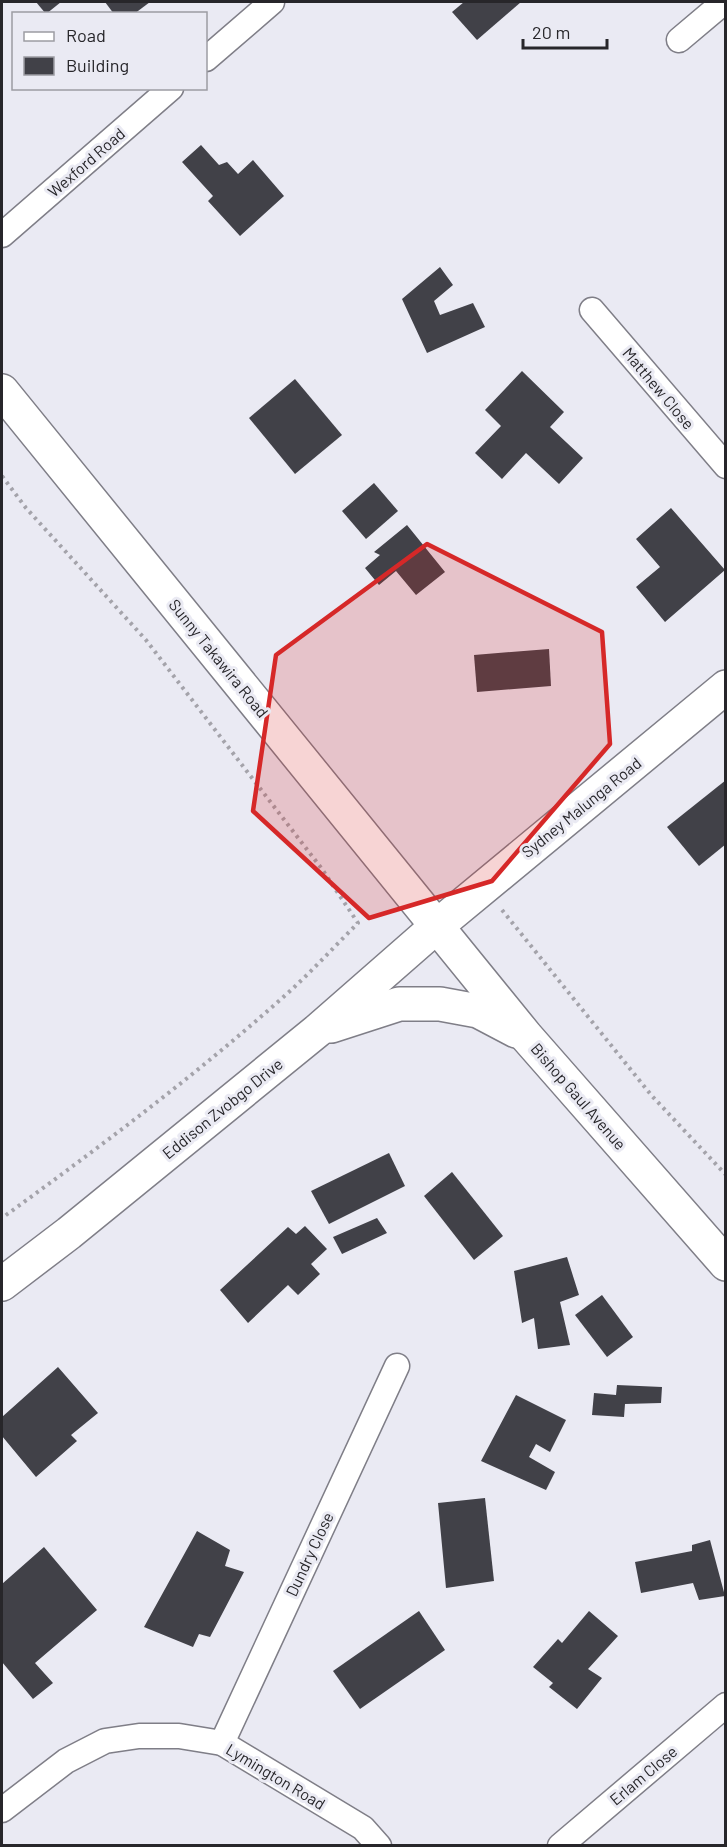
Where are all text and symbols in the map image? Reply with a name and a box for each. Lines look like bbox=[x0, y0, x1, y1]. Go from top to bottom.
legend bbox=[12, 12, 207, 90]
scale bar bbox=[523, 12, 607, 50]
text: 20 m bbox=[532, 21, 570, 43]
text: Road bbox=[66, 24, 106, 46]
text: Building bbox=[66, 54, 129, 76]
street label: Wexford Road bbox=[44, 123, 128, 201]
street label: Matthew Close bbox=[619, 343, 699, 433]
street label: Sunny Takawira Road bbox=[165, 595, 273, 721]
street label: Sydney Malunga Road bbox=[517, 753, 645, 861]
street label: Bishop Gaul Avenue bbox=[527, 1039, 631, 1153]
street label: Eddison Zvobgo Drive bbox=[158, 1054, 286, 1162]
street label: Dundry Close bbox=[281, 1509, 337, 1599]
street label: Lymington Road bbox=[223, 1739, 329, 1813]
street label: Erlam Close bbox=[605, 1741, 681, 1809]

